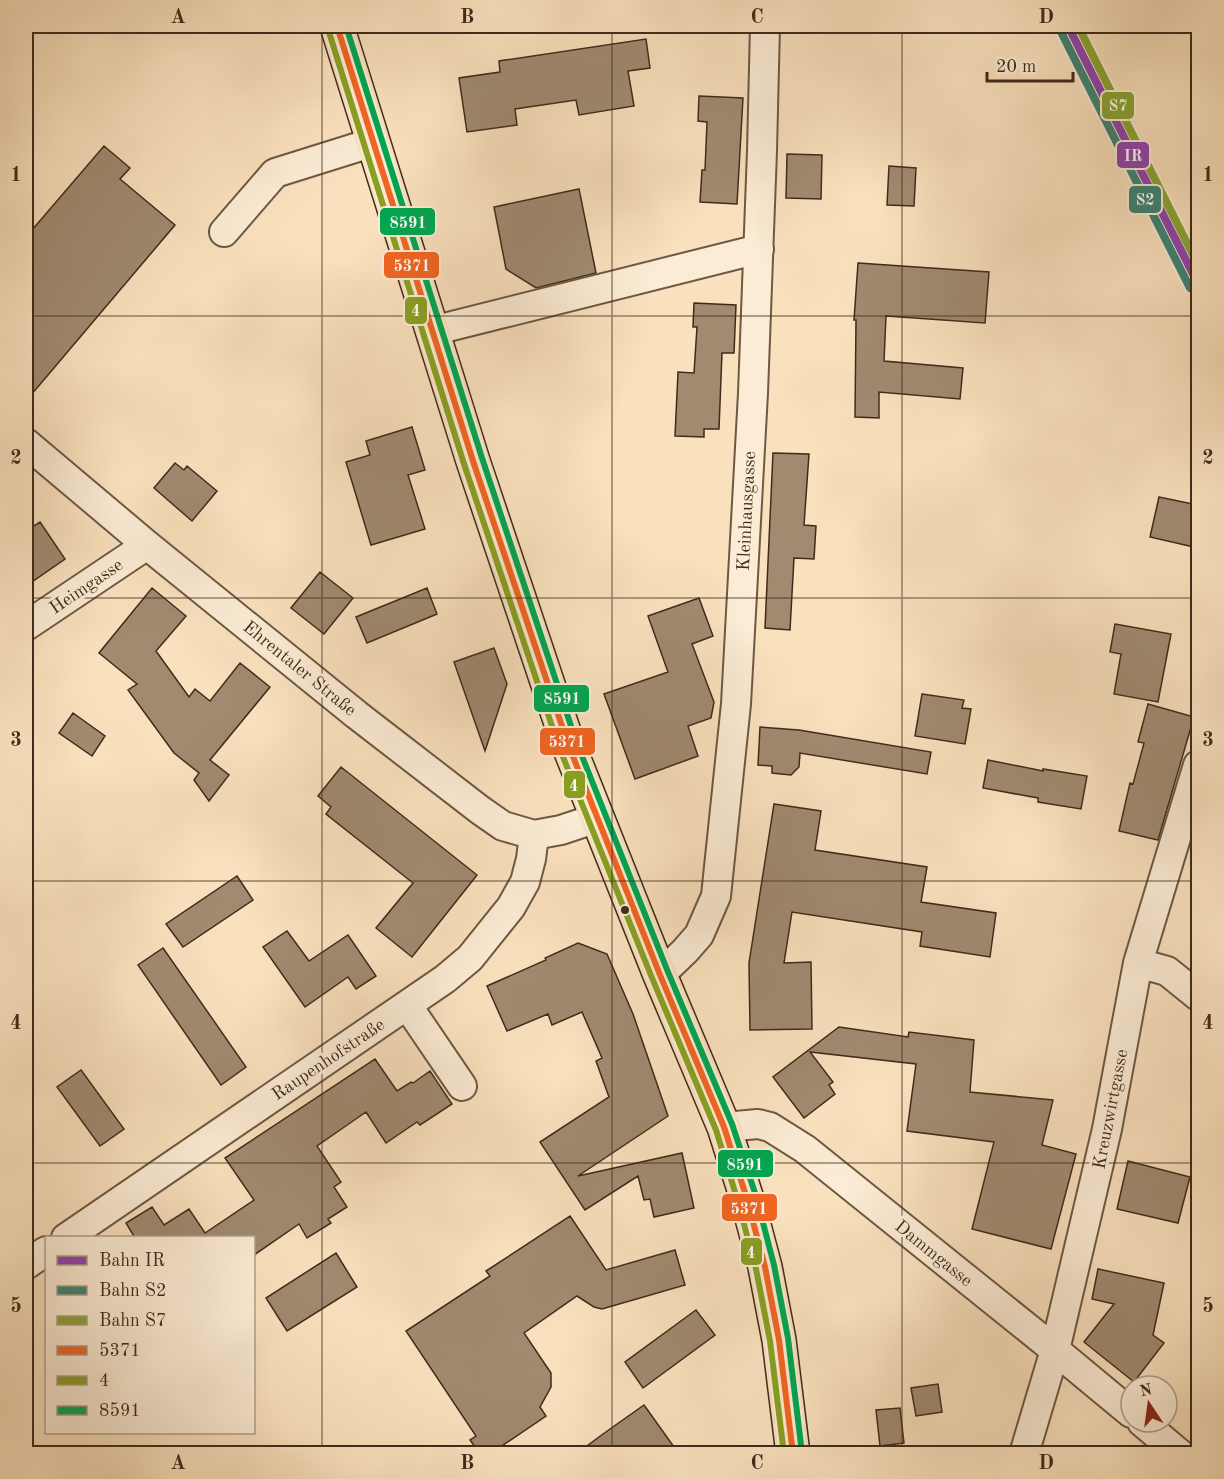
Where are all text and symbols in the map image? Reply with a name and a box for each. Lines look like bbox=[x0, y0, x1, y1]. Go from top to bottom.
text: A bbox=[170, 8, 186, 28]
text: B bbox=[460, 8, 474, 28]
text: C bbox=[750, 8, 764, 28]
text: D bbox=[1038, 8, 1054, 28]
scale bar bbox=[987, 45, 1072, 83]
text: 20 m bbox=[996, 58, 1036, 76]
line badge: S7 bbox=[1101, 91, 1135, 120]
text: S7 bbox=[1108, 99, 1128, 115]
line badge: IR bbox=[1116, 141, 1150, 169]
text: IR bbox=[1124, 149, 1143, 165]
text: 1 bbox=[10, 166, 22, 186]
text: 1 bbox=[1202, 166, 1214, 186]
line badge: S2 bbox=[1128, 185, 1162, 214]
text: S2 bbox=[1135, 193, 1155, 209]
line badge: 8591 bbox=[379, 207, 436, 236]
text: 8591 bbox=[389, 216, 427, 232]
line badge: 5371 bbox=[383, 251, 440, 279]
text: 5371 bbox=[393, 259, 431, 275]
line badge: 4 bbox=[404, 296, 428, 325]
text: 4 bbox=[411, 304, 421, 320]
text: 2 bbox=[10, 449, 22, 469]
text: 2 bbox=[1202, 449, 1214, 469]
street label: Kleinhausgasse bbox=[735, 451, 759, 571]
street label: Heimgasse bbox=[47, 556, 126, 618]
street label: Ehrentaler Straße bbox=[239, 618, 359, 720]
line badge: 8591 bbox=[533, 684, 590, 713]
text: 8591 bbox=[543, 692, 581, 708]
line badge: 5371 bbox=[539, 727, 596, 756]
text: 3 bbox=[10, 731, 22, 751]
text: 3 bbox=[1202, 731, 1214, 751]
text: 5371 bbox=[548, 735, 586, 751]
line badge: 4 bbox=[563, 770, 586, 799]
text: 4 bbox=[569, 779, 579, 795]
unlabelled marker bbox=[619, 904, 631, 916]
text: 4 bbox=[10, 1014, 22, 1034]
text: 4 bbox=[1202, 1014, 1214, 1034]
street label: Raupenhofstraße bbox=[269, 1016, 388, 1104]
street label: Kreuzwirtgasse bbox=[1091, 1048, 1131, 1171]
line badge: 8591 bbox=[717, 1149, 774, 1178]
text: 8591 bbox=[726, 1158, 764, 1174]
line badge: 5371 bbox=[721, 1193, 778, 1222]
text: 5371 bbox=[730, 1202, 768, 1218]
street label: Dammgasse bbox=[891, 1217, 976, 1290]
legend bbox=[45, 1236, 255, 1434]
line badge: 4 bbox=[740, 1237, 763, 1266]
text: 4 bbox=[746, 1246, 756, 1262]
text: Bahn IR bbox=[99, 1252, 165, 1270]
text: Bahn S2 bbox=[99, 1282, 166, 1300]
text: 5 bbox=[10, 1296, 22, 1317]
text: 5 bbox=[1202, 1296, 1214, 1317]
text: Bahn S7 bbox=[99, 1312, 166, 1330]
text: 5371 bbox=[99, 1342, 141, 1360]
text: 4 bbox=[99, 1372, 109, 1390]
north arrow bbox=[1119, 1374, 1179, 1434]
text: N bbox=[1138, 1382, 1155, 1401]
text: 8591 bbox=[99, 1402, 141, 1420]
text: A bbox=[170, 1454, 186, 1474]
text: B bbox=[460, 1454, 474, 1474]
text: C bbox=[750, 1454, 764, 1474]
text: D bbox=[1038, 1454, 1054, 1474]

